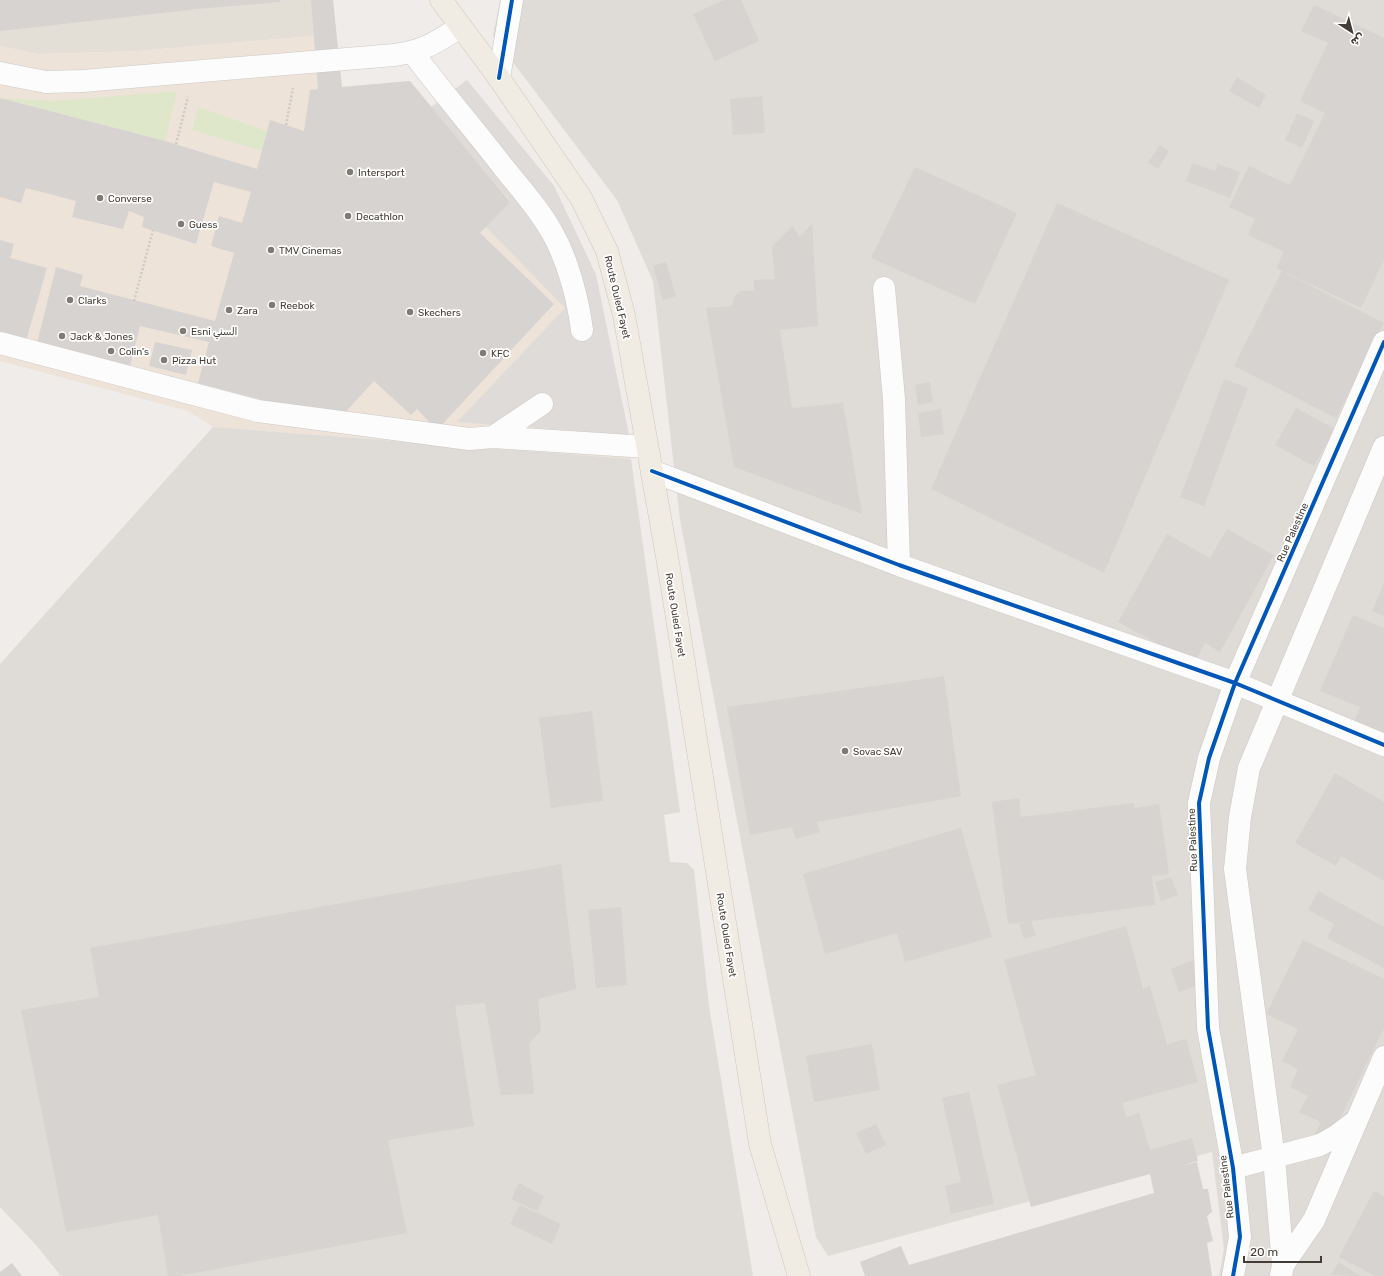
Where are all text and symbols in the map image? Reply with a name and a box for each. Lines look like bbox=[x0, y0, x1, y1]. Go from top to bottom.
north arrow bbox=[1332, 12, 1372, 52]
text: ش bbox=[1348, 30, 1367, 49]
marker: Intersport bbox=[345, 167, 355, 177]
place label: Intersport bbox=[358, 167, 405, 179]
marker: Converse bbox=[95, 193, 105, 203]
place label: Converse bbox=[108, 193, 152, 205]
marker: Decathlon bbox=[343, 211, 353, 221]
place label: Decathlon bbox=[356, 211, 404, 223]
marker: Guess bbox=[176, 219, 186, 229]
place label: Guess bbox=[189, 219, 218, 231]
marker: TMV Cinemas bbox=[266, 245, 276, 255]
place label: TMV Cinemas bbox=[279, 245, 342, 257]
street label: Route Ouled Fayet bbox=[602, 254, 632, 340]
marker: Clarks bbox=[65, 295, 75, 305]
place label: Clarks bbox=[78, 295, 107, 307]
marker: Reebok bbox=[267, 300, 277, 310]
place label: Reebok bbox=[280, 300, 315, 312]
marker: Zara bbox=[224, 305, 234, 315]
place label: Zara bbox=[237, 305, 258, 317]
marker: Skechers bbox=[405, 307, 415, 317]
place label: Skechers bbox=[418, 307, 461, 319]
marker: Esni السني bbox=[178, 326, 188, 336]
place label: Esni السني bbox=[191, 326, 237, 340]
marker: Jack & Jones bbox=[57, 331, 67, 341]
place label: Jack & Jones bbox=[70, 331, 133, 343]
marker: Colin's bbox=[106, 346, 116, 356]
place label: Colin's bbox=[119, 346, 149, 358]
marker: KFC bbox=[478, 348, 488, 358]
place label: KFC bbox=[491, 348, 510, 360]
marker: Pizza Hut bbox=[159, 355, 169, 365]
place label: Pizza Hut bbox=[172, 355, 216, 367]
street label: Rue Palestine bbox=[1275, 501, 1311, 564]
street label: Route Ouled Fayet bbox=[662, 572, 688, 658]
marker: Sovac SAV bbox=[840, 746, 850, 756]
place label: Sovac SAV bbox=[853, 746, 903, 758]
street label: Rue Palestine bbox=[1186, 808, 1200, 872]
street label: Route Ouled Fayet bbox=[713, 892, 739, 978]
street label: Rue Palestine bbox=[1217, 1154, 1237, 1219]
scale bar bbox=[1244, 1238, 1321, 1264]
text: 20 m bbox=[1250, 1245, 1278, 1259]

